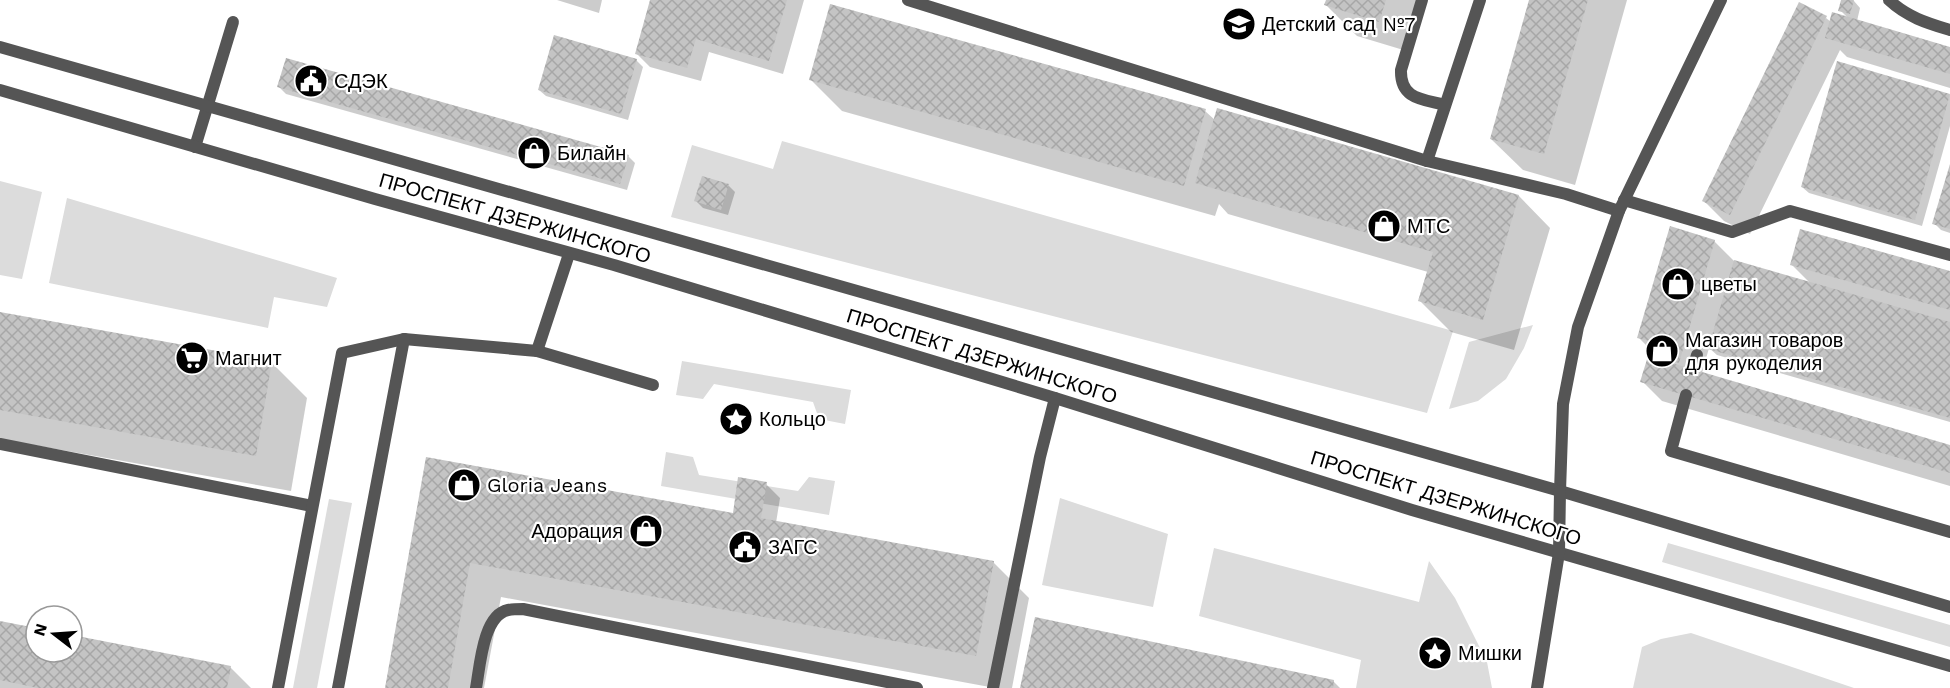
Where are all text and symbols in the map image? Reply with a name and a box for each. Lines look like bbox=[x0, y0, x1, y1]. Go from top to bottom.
school or university icon: Детский сад №7 bbox=[1221, 6, 1257, 42]
place label: Детский сад №7 bbox=[1262, 12, 1416, 36]
public building icon: СДЭК bbox=[293, 63, 329, 99]
place label: СДЭК bbox=[334, 69, 388, 93]
shop icon: Билайн bbox=[516, 135, 552, 171]
place label: Билайн bbox=[557, 141, 626, 165]
street label: ПРОСПЕКТ ДЗЕРЖИНСКОГО bbox=[376, 168, 654, 268]
shop icon: МТС bbox=[1366, 208, 1402, 244]
place label: МТС bbox=[1407, 214, 1450, 238]
shop icon: цветы bbox=[1660, 266, 1696, 302]
place label: цветы bbox=[1701, 272, 1757, 296]
street label: ПРОСПЕКТ ДЗЕРЖИНСКОГО bbox=[844, 303, 1120, 409]
place label: Магазин товаров для рукоделия bbox=[1685, 328, 1843, 375]
shop icon: Магазин товаров для рукоделия bbox=[1644, 333, 1680, 369]
supermarket icon: Магнит bbox=[174, 340, 210, 376]
place label: Магнит bbox=[215, 346, 282, 370]
place icon: Кольцо bbox=[718, 401, 754, 437]
place label: Кольцо bbox=[759, 407, 826, 431]
street label: ПРОСПЕКТ ДЗЕРЖИНСКОГО bbox=[1308, 445, 1584, 551]
shop icon: Gloria Jeans bbox=[446, 467, 482, 503]
place label: Gloria Jeans bbox=[487, 473, 607, 497]
shop icon: Адорация bbox=[628, 513, 664, 549]
place label: Адорация bbox=[531, 519, 623, 543]
public building icon: ЗАГС bbox=[727, 529, 763, 565]
place label: ЗАГС bbox=[768, 535, 818, 559]
north arrow bbox=[24, 604, 84, 664]
text: N bbox=[29, 621, 51, 638]
place icon: Мишки bbox=[1417, 635, 1453, 671]
place label: Мишки bbox=[1458, 641, 1522, 665]

